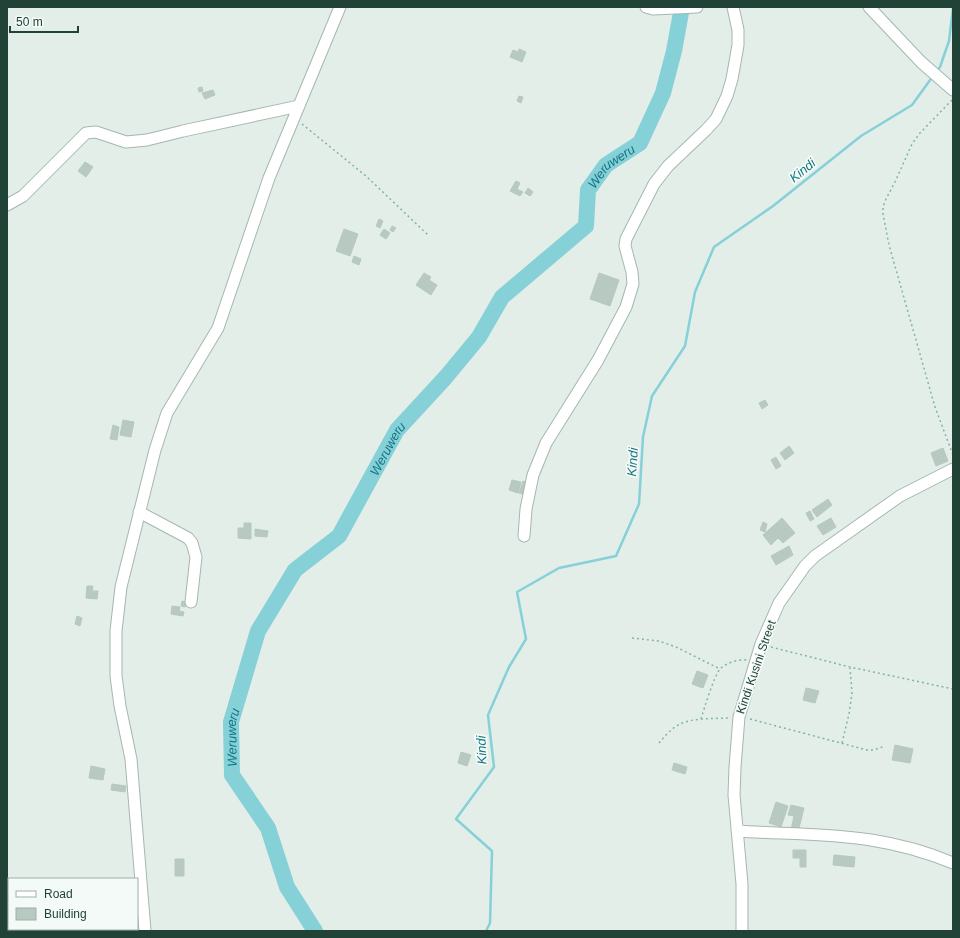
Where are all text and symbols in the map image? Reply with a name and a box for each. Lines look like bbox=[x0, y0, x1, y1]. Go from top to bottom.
scale bar bbox=[10, 8, 78, 34]
text: 50 m bbox=[16, 15, 43, 29]
water label: Weruweru bbox=[585, 141, 638, 191]
water label: Kindi bbox=[786, 155, 819, 185]
water label: Weruweru bbox=[367, 419, 409, 478]
water label: Kindi bbox=[624, 446, 641, 477]
street label: Kindi Kusini Street bbox=[733, 618, 779, 716]
water label: Weruweru bbox=[224, 706, 243, 767]
water label: Kindi bbox=[473, 734, 489, 765]
legend bbox=[8, 878, 138, 930]
text: Road bbox=[44, 887, 73, 901]
text: Building bbox=[44, 907, 87, 921]

